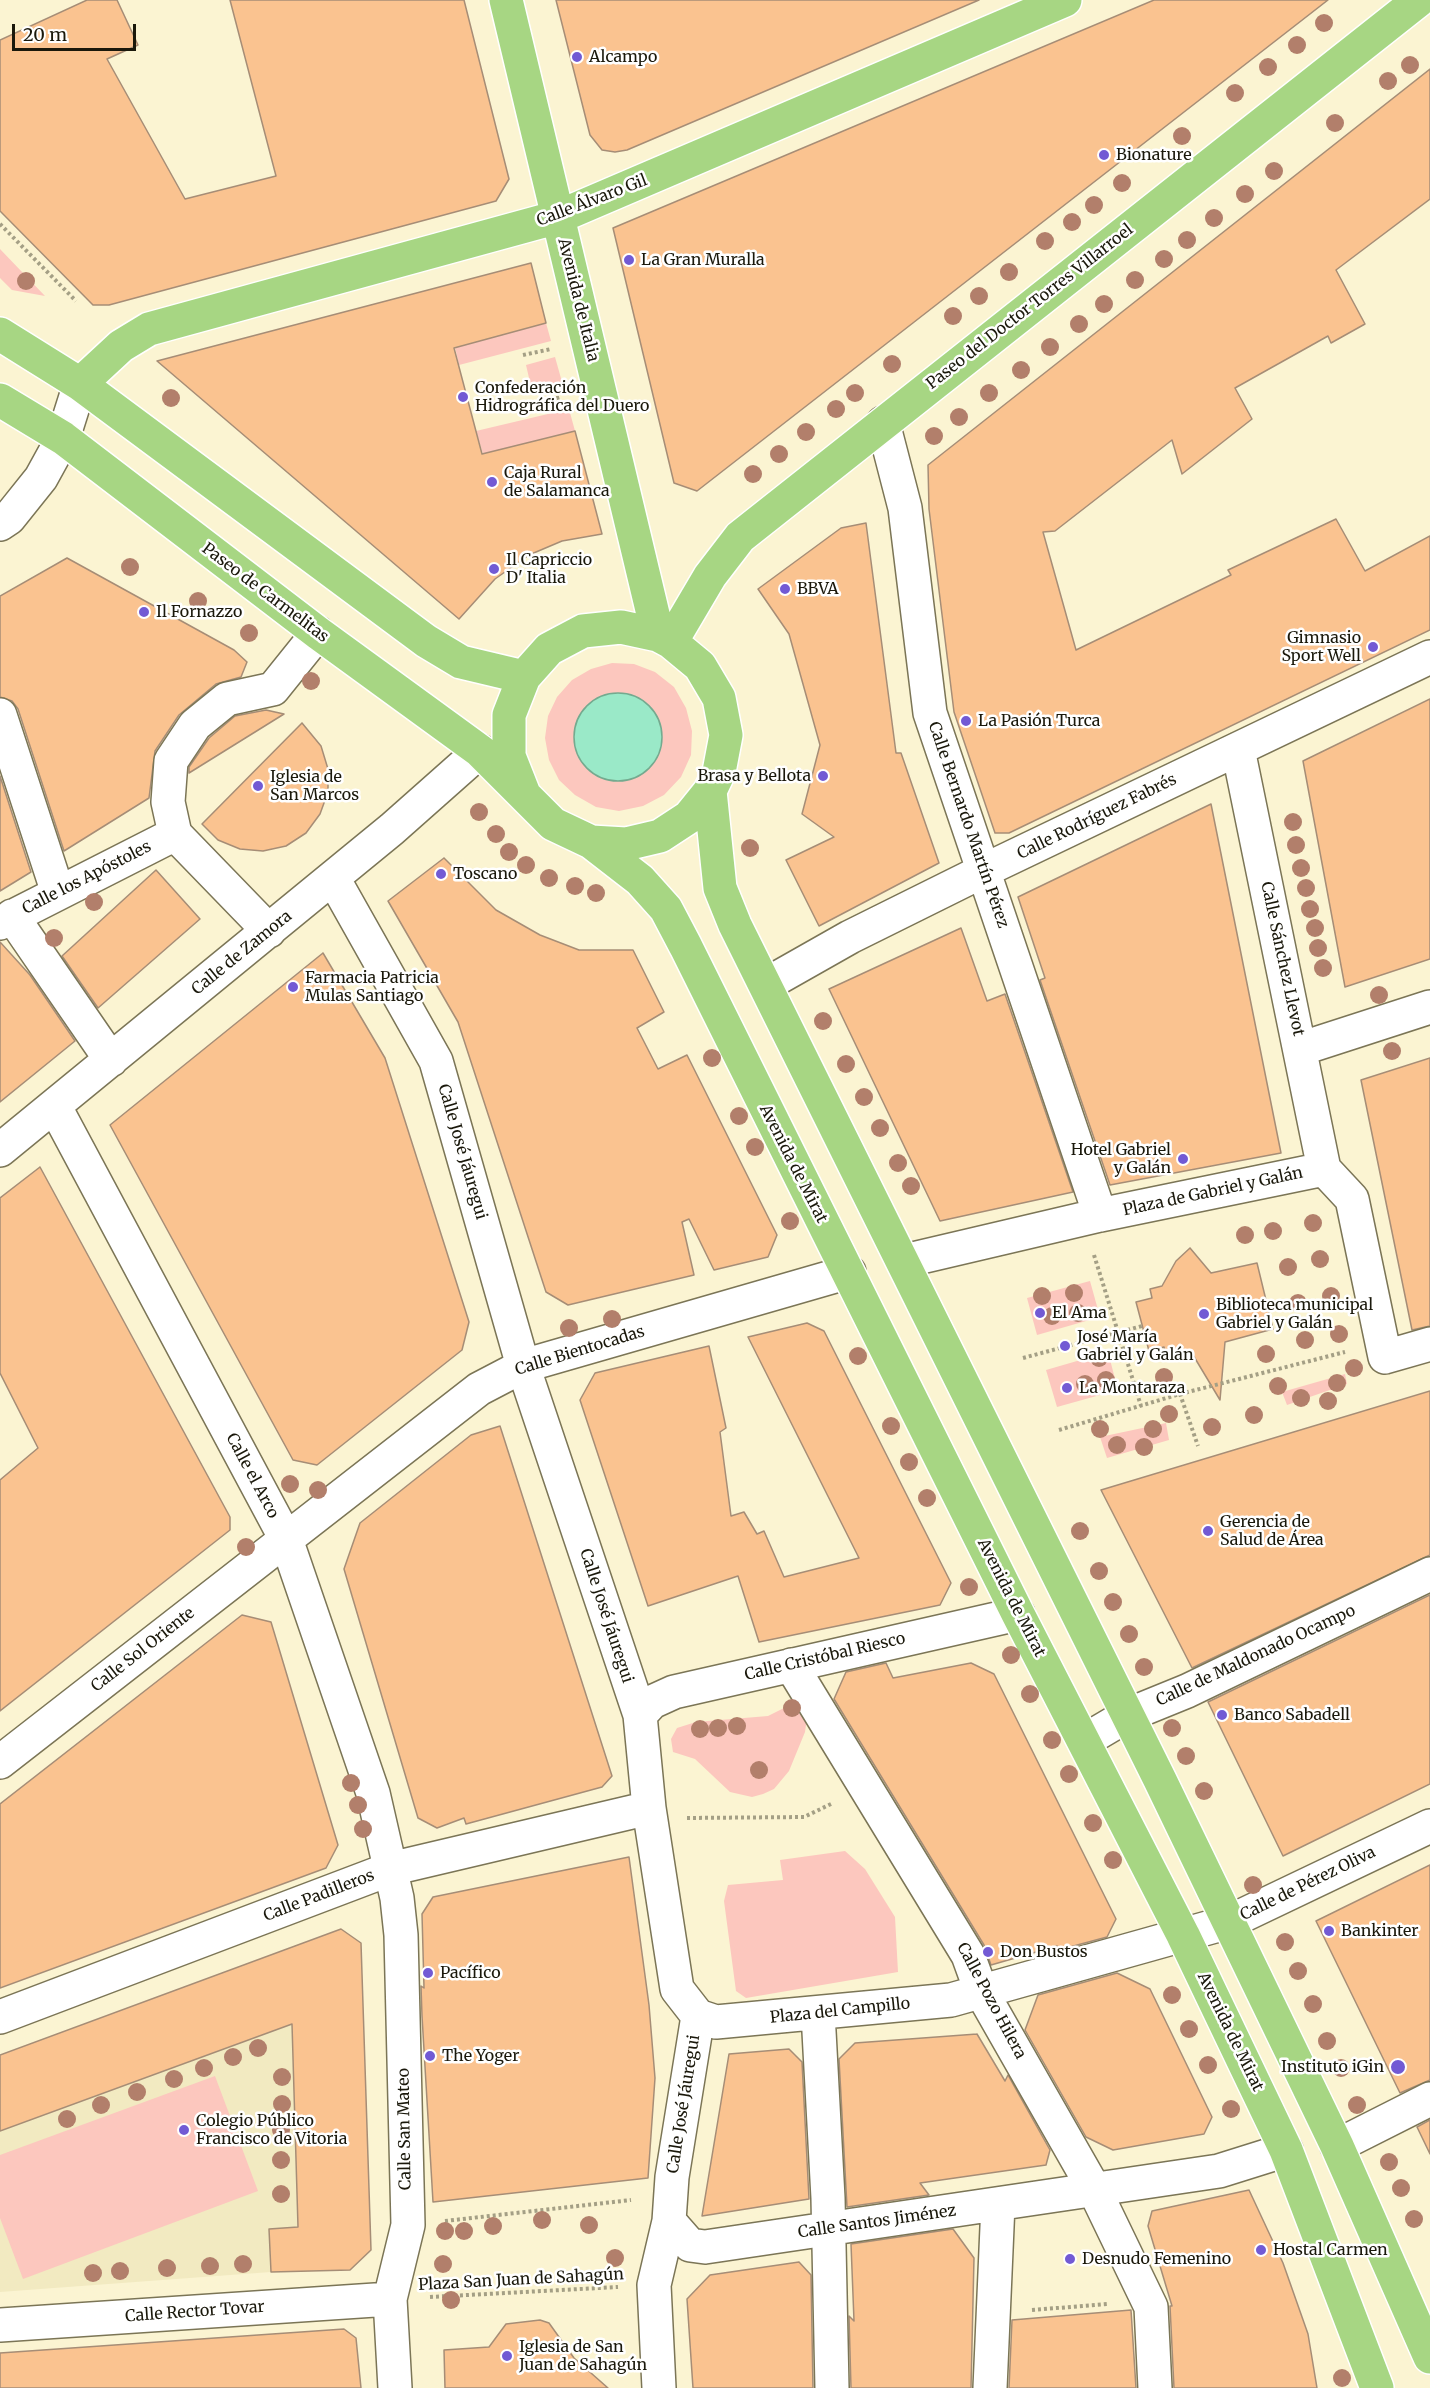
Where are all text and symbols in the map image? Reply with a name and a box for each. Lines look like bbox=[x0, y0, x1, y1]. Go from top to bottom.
scale bar bbox=[15, 12, 140, 50]
text: 20 m bbox=[23, 23, 67, 46]
place label: Alcampo bbox=[589, 47, 657, 67]
marker: Alcampo bbox=[570, 50, 584, 64]
place label: Bionature bbox=[1116, 145, 1192, 165]
marker: Bionature bbox=[1097, 148, 1111, 162]
street label: Calle Álvaro Gil bbox=[534, 171, 650, 231]
street label: Paseo del Doctor Torres Villarroel bbox=[923, 220, 1137, 394]
street label: Avenida de Italia bbox=[553, 236, 603, 364]
place label: La Gran Muralla bbox=[641, 250, 765, 270]
marker: La Gran Muralla bbox=[622, 253, 636, 267]
place label: Confederación Hidrográfica del Duero bbox=[475, 378, 649, 416]
marker: Confederación Hidrográfica del Duero bbox=[456, 390, 470, 404]
place label: Caja Rural de Salamanca bbox=[504, 463, 610, 501]
marker: Caja Rural de Salamanca bbox=[485, 475, 499, 489]
street label: Paseo de Carmelitas bbox=[198, 539, 332, 647]
place label: Il Capriccio D' Italia bbox=[506, 550, 592, 588]
marker: Il Capriccio D' Italia bbox=[487, 562, 501, 576]
place label: BBVA bbox=[797, 579, 838, 599]
marker: BBVA bbox=[778, 582, 792, 596]
place label: Il Fornazzo bbox=[156, 602, 242, 622]
marker: Il Fornazzo bbox=[137, 605, 151, 619]
place label: Gimnasio Sport Well bbox=[1281, 628, 1361, 666]
marker: Gimnasio Sport Well bbox=[1366, 640, 1380, 654]
place label: La Pasión Turca bbox=[978, 711, 1100, 731]
marker: La Pasión Turca bbox=[959, 714, 973, 728]
street label: Calle Bernardo Martín Pérez bbox=[924, 719, 1012, 931]
place label: Brasa y Bellota bbox=[697, 766, 811, 786]
place label: Iglesia de San Marcos bbox=[270, 767, 359, 805]
marker: Brasa y Bellota bbox=[816, 769, 830, 783]
street label: Calle Rodríguez Fabrés bbox=[1014, 770, 1180, 864]
marker: Iglesia de San Marcos bbox=[251, 779, 265, 793]
street label: Calle los Apóstoles bbox=[19, 837, 155, 919]
place label: Toscano bbox=[453, 864, 517, 884]
marker: Toscano bbox=[434, 867, 448, 881]
street label: Calle Sánchez Llevot bbox=[1256, 880, 1308, 1038]
street label: Calle de Zamora bbox=[188, 907, 296, 999]
place label: Farmacia Patricia Mulas Santiago bbox=[305, 968, 439, 1006]
marker: Farmacia Patricia Mulas Santiago bbox=[286, 980, 300, 994]
street label: Calle José Jáuregui bbox=[433, 1082, 491, 1222]
street label: Avenida de Mirat bbox=[755, 1102, 831, 1226]
place label: Hotel Gabriel y Galán bbox=[1071, 1140, 1171, 1178]
marker: Hotel Gabriel y Galán bbox=[1176, 1152, 1190, 1166]
street label: Plaza de Gabriel y Galán bbox=[1121, 1164, 1305, 1220]
place label: Biblioteca municipal Gabriel y Galán bbox=[1216, 1295, 1373, 1333]
place label: El Ama bbox=[1052, 1303, 1107, 1323]
marker: El Ama bbox=[1033, 1306, 1047, 1320]
marker: Biblioteca municipal Gabriel y Galán bbox=[1197, 1307, 1211, 1321]
street label: Calle Bientocadas bbox=[513, 1322, 647, 1380]
place label: José María Gabriel y Galán bbox=[1077, 1327, 1194, 1365]
marker: José María Gabriel y Galán bbox=[1058, 1339, 1072, 1353]
place label: La Montaraza bbox=[1079, 1378, 1185, 1398]
marker: La Montaraza bbox=[1060, 1381, 1074, 1395]
street label: Calle el Arco bbox=[222, 1430, 282, 1522]
place label: Gerencia de Salud de Área bbox=[1220, 1512, 1324, 1550]
marker: Gerencia de Salud de Área bbox=[1201, 1524, 1215, 1538]
street label: Avenida de Mirat bbox=[973, 1536, 1049, 1660]
street label: Calle José Jáuregui bbox=[575, 1546, 637, 1686]
street label: Calle de Maldonado Ocampo bbox=[1153, 1601, 1359, 1711]
street label: Calle Sol Oriente bbox=[87, 1604, 199, 1696]
street label: Calle Cristóbal Riesco bbox=[743, 1629, 907, 1685]
place label: Banco Sabadell bbox=[1234, 1705, 1350, 1725]
marker: Banco Sabadell bbox=[1215, 1708, 1229, 1722]
street label: Calle de Pérez Oliva bbox=[1237, 1843, 1379, 1925]
street label: Calle Padilleros bbox=[261, 1866, 377, 1926]
place label: Bankinter bbox=[1341, 1921, 1419, 1941]
marker: Bankinter bbox=[1322, 1924, 1336, 1938]
street label: Calle Pozo Hilera bbox=[952, 1940, 1030, 2062]
place label: Don Bustos bbox=[1000, 1942, 1088, 1962]
marker: Don Bustos bbox=[981, 1945, 995, 1959]
place label: Pacífico bbox=[440, 1963, 501, 1983]
marker: Pacífico bbox=[421, 1966, 435, 1980]
street label: Avenida de Mirat bbox=[1193, 1969, 1267, 2095]
street label: Plaza del Campillo bbox=[769, 1994, 911, 2028]
street label: Calle José Jáuregui bbox=[664, 2033, 704, 2175]
place label: The Yoger bbox=[442, 2046, 519, 2066]
marker: The Yoger bbox=[423, 2049, 437, 2063]
place label: Instituto iGin bbox=[1281, 2057, 1384, 2077]
marker: Instituto iGin bbox=[1389, 2058, 1407, 2076]
street label: Calle San Mateo bbox=[394, 2068, 416, 2190]
place label: Colegio Público Francisco de Vitoria bbox=[196, 2111, 347, 2149]
marker: Colegio Público Francisco de Vitoria bbox=[177, 2123, 191, 2137]
street label: Calle Santos Jiménez bbox=[797, 2201, 957, 2243]
place label: Hostal Carmen bbox=[1273, 2240, 1388, 2260]
marker: Hostal Carmen bbox=[1254, 2243, 1268, 2257]
place label: Desnudo Femenino bbox=[1082, 2249, 1231, 2269]
marker: Desnudo Femenino bbox=[1063, 2252, 1077, 2266]
street label: Plaza San Juan de Sahagún bbox=[418, 2265, 624, 2295]
street label: Calle Rector Tovar bbox=[125, 2298, 265, 2326]
place label: Iglesia de San Juan de Sahagún bbox=[519, 2337, 647, 2375]
marker: Iglesia de San Juan de Sahagún bbox=[500, 2349, 514, 2363]

